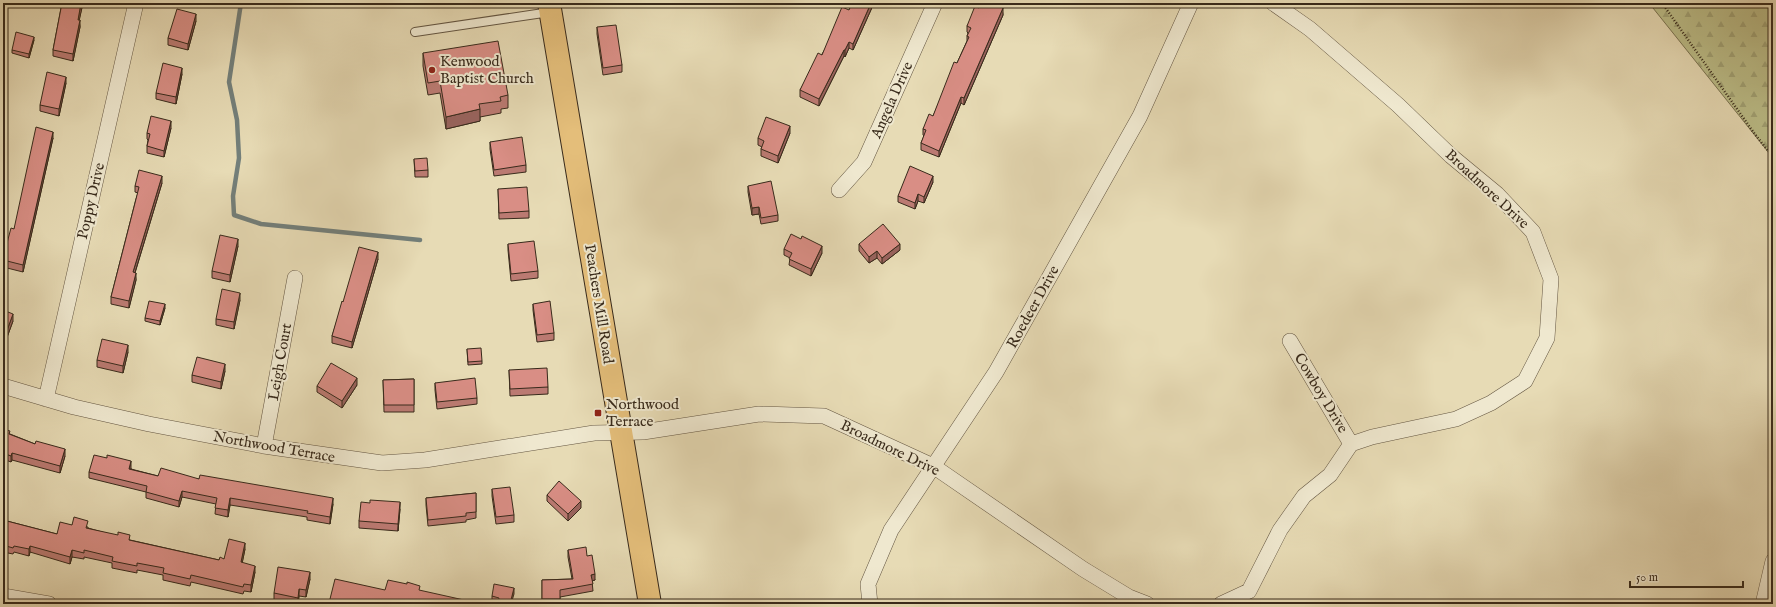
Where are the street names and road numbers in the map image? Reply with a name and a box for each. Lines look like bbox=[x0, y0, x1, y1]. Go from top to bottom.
street label: Angela Drive bbox=[866, 59, 917, 142]
street label: Broadmore Drive bbox=[1441, 145, 1533, 233]
street label: Poppy Drive bbox=[73, 161, 109, 241]
street label: Peachers Mill Road bbox=[580, 243, 618, 366]
street label: Roedeer Drive bbox=[1002, 262, 1064, 352]
street label: Leigh Court bbox=[264, 322, 296, 402]
street label: Cowboy Drive bbox=[1290, 349, 1352, 437]
street label: Broadmore Drive bbox=[837, 416, 943, 480]
street label: Northwood Terrace bbox=[212, 427, 337, 467]

